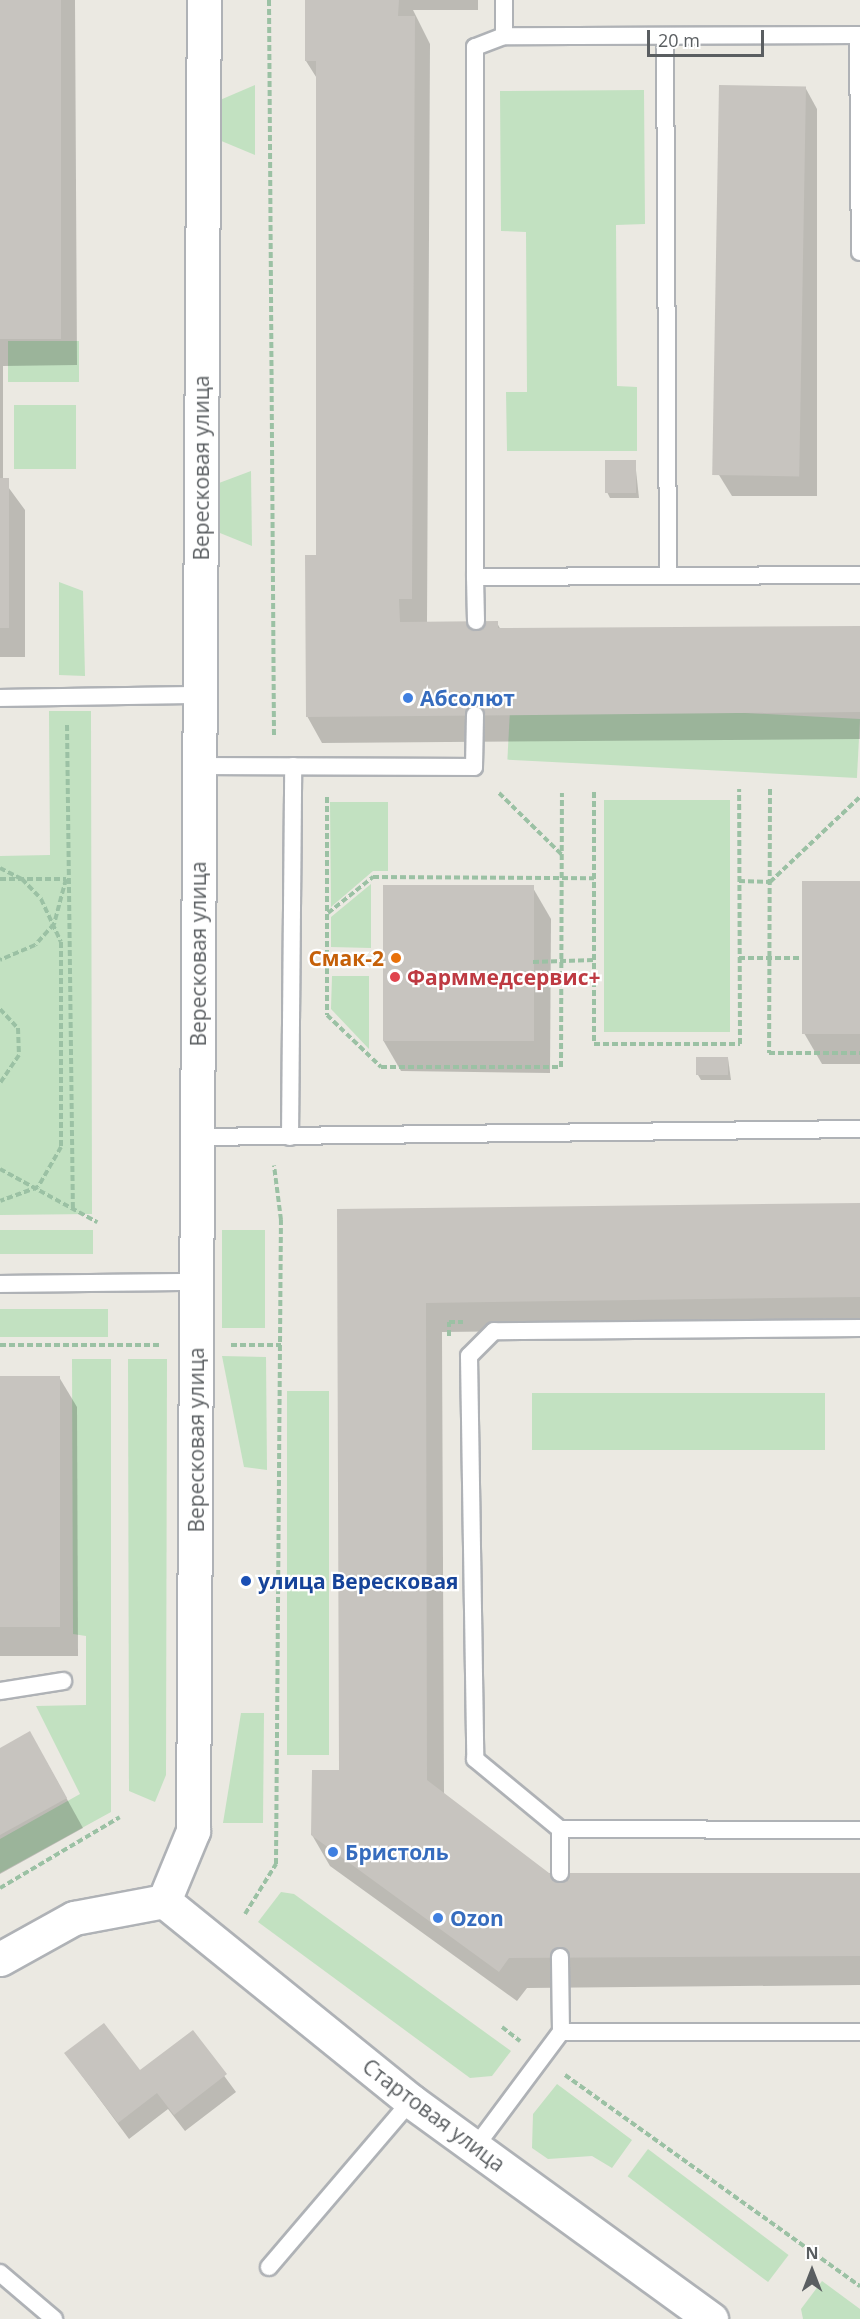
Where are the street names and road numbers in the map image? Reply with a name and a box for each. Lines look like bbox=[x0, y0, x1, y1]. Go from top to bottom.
street label: Вересковая улица bbox=[188, 375, 214, 561]
street label: Вересковая улица bbox=[185, 861, 211, 1047]
street label: Вересковая улица bbox=[183, 1347, 209, 1533]
street label: Стартовая улица bbox=[358, 2053, 510, 2177]

